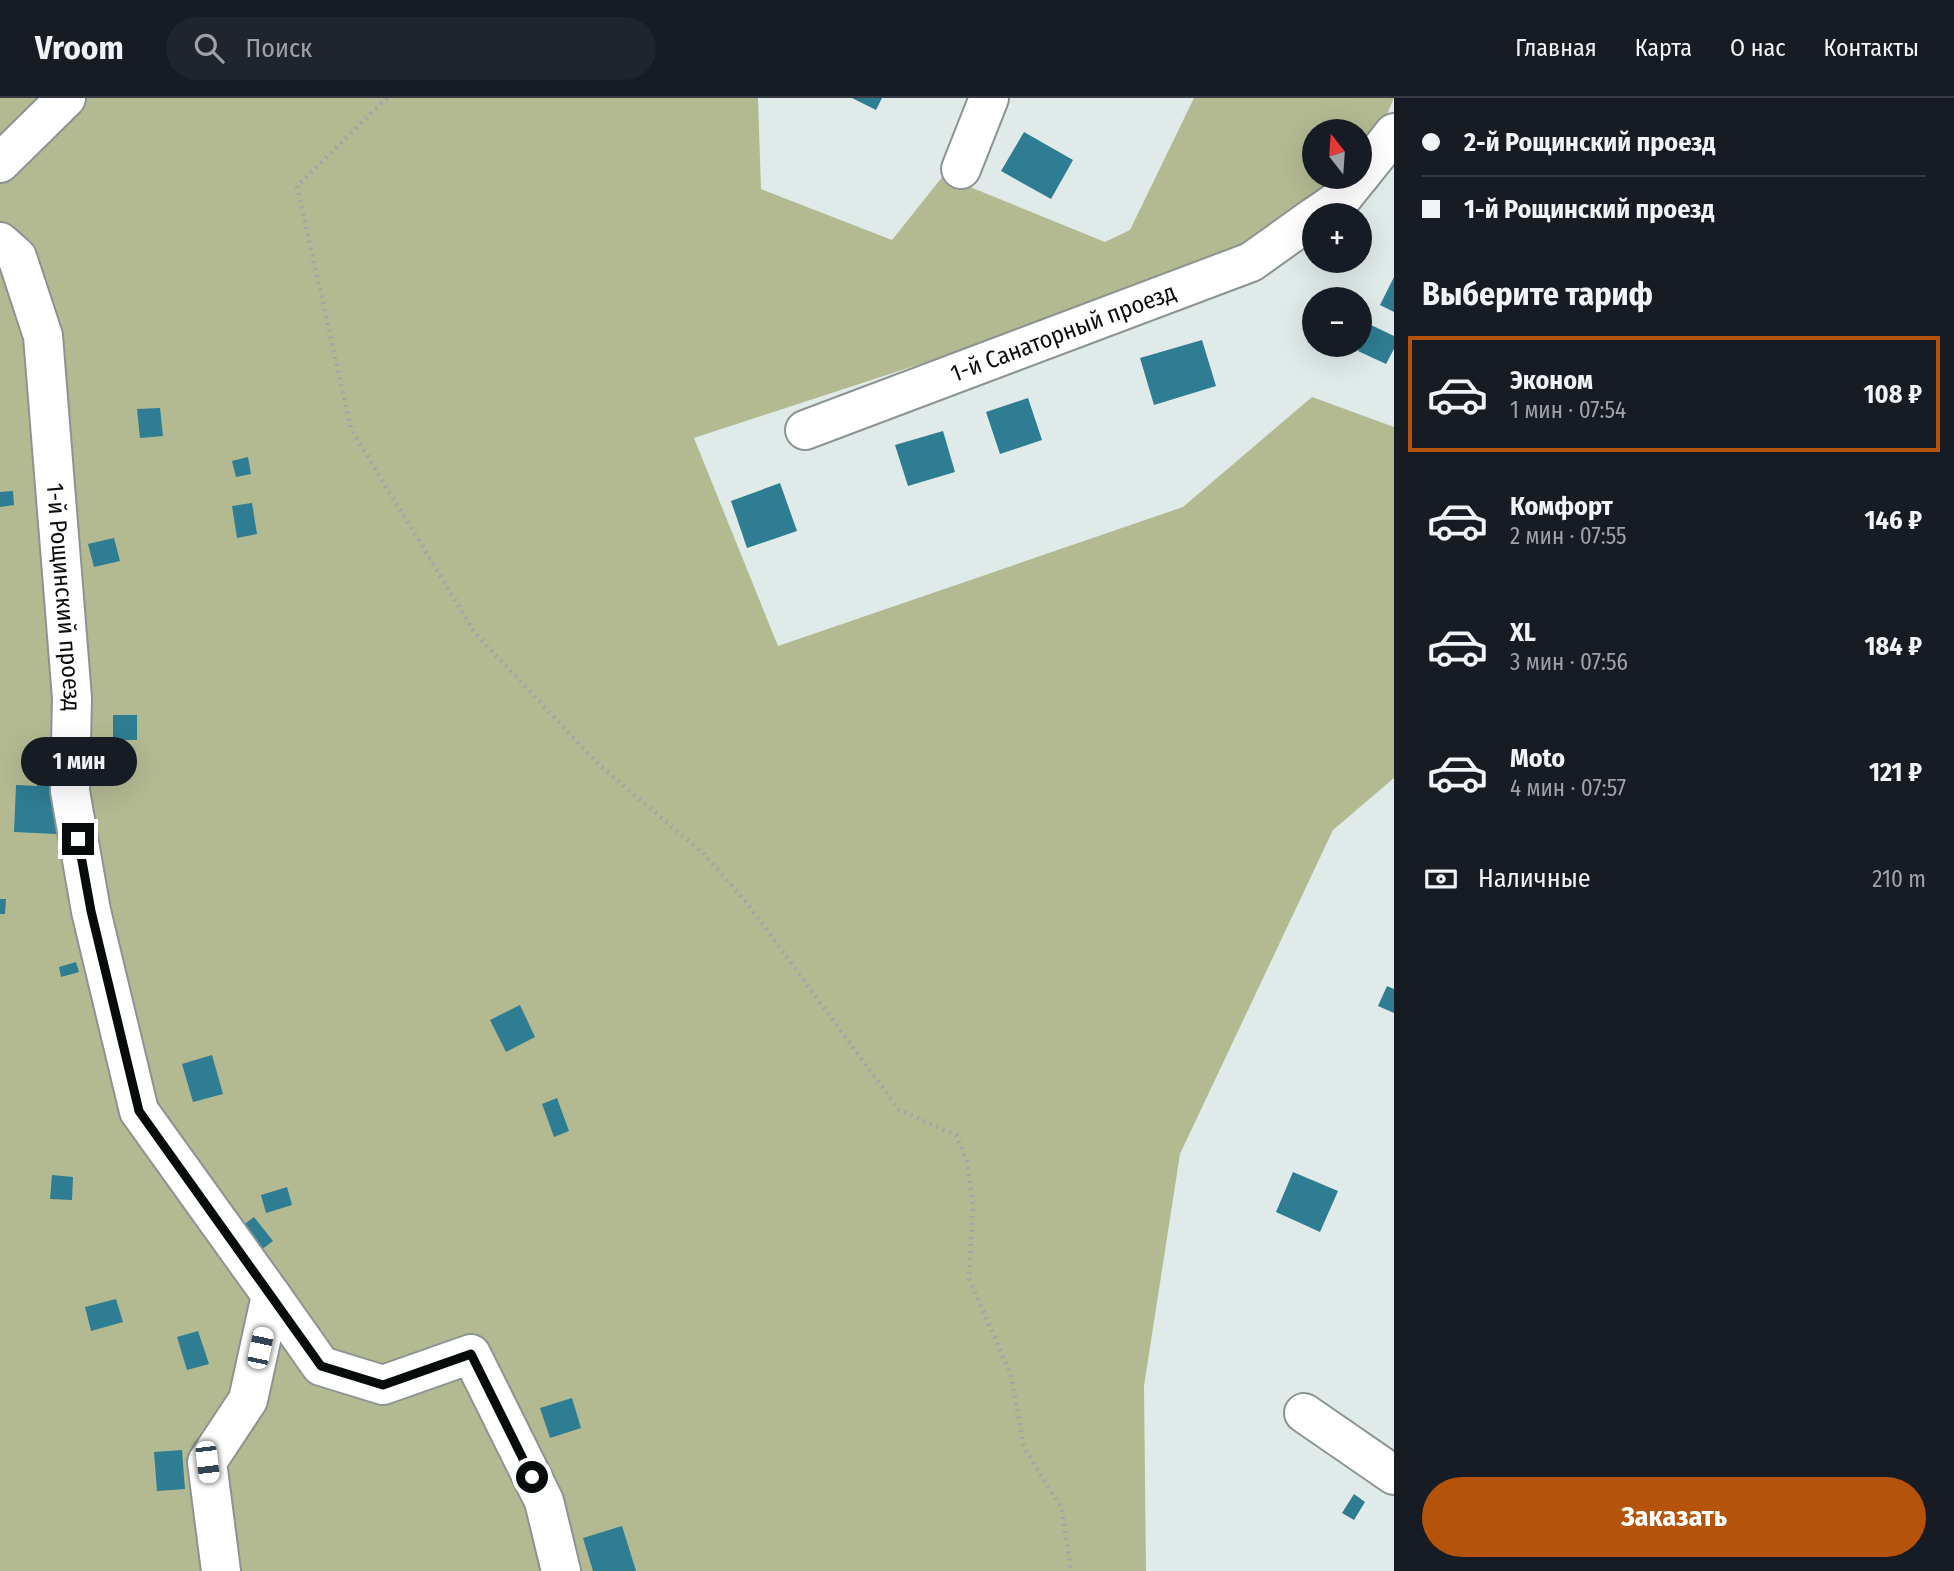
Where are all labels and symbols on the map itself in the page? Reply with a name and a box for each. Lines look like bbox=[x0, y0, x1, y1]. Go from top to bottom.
north arrow bbox=[1302, 119, 1372, 189]
street label: 1-й Санаторный проезд bbox=[947, 278, 1180, 388]
street label: 1-й Рощинский проезд bbox=[41, 482, 86, 712]
callout: 1 мин bbox=[20, 738, 136, 786]
route end bbox=[62, 823, 94, 855]
car bbox=[246, 1325, 275, 1371]
car bbox=[195, 1440, 220, 1484]
route start bbox=[516, 1461, 548, 1493]

